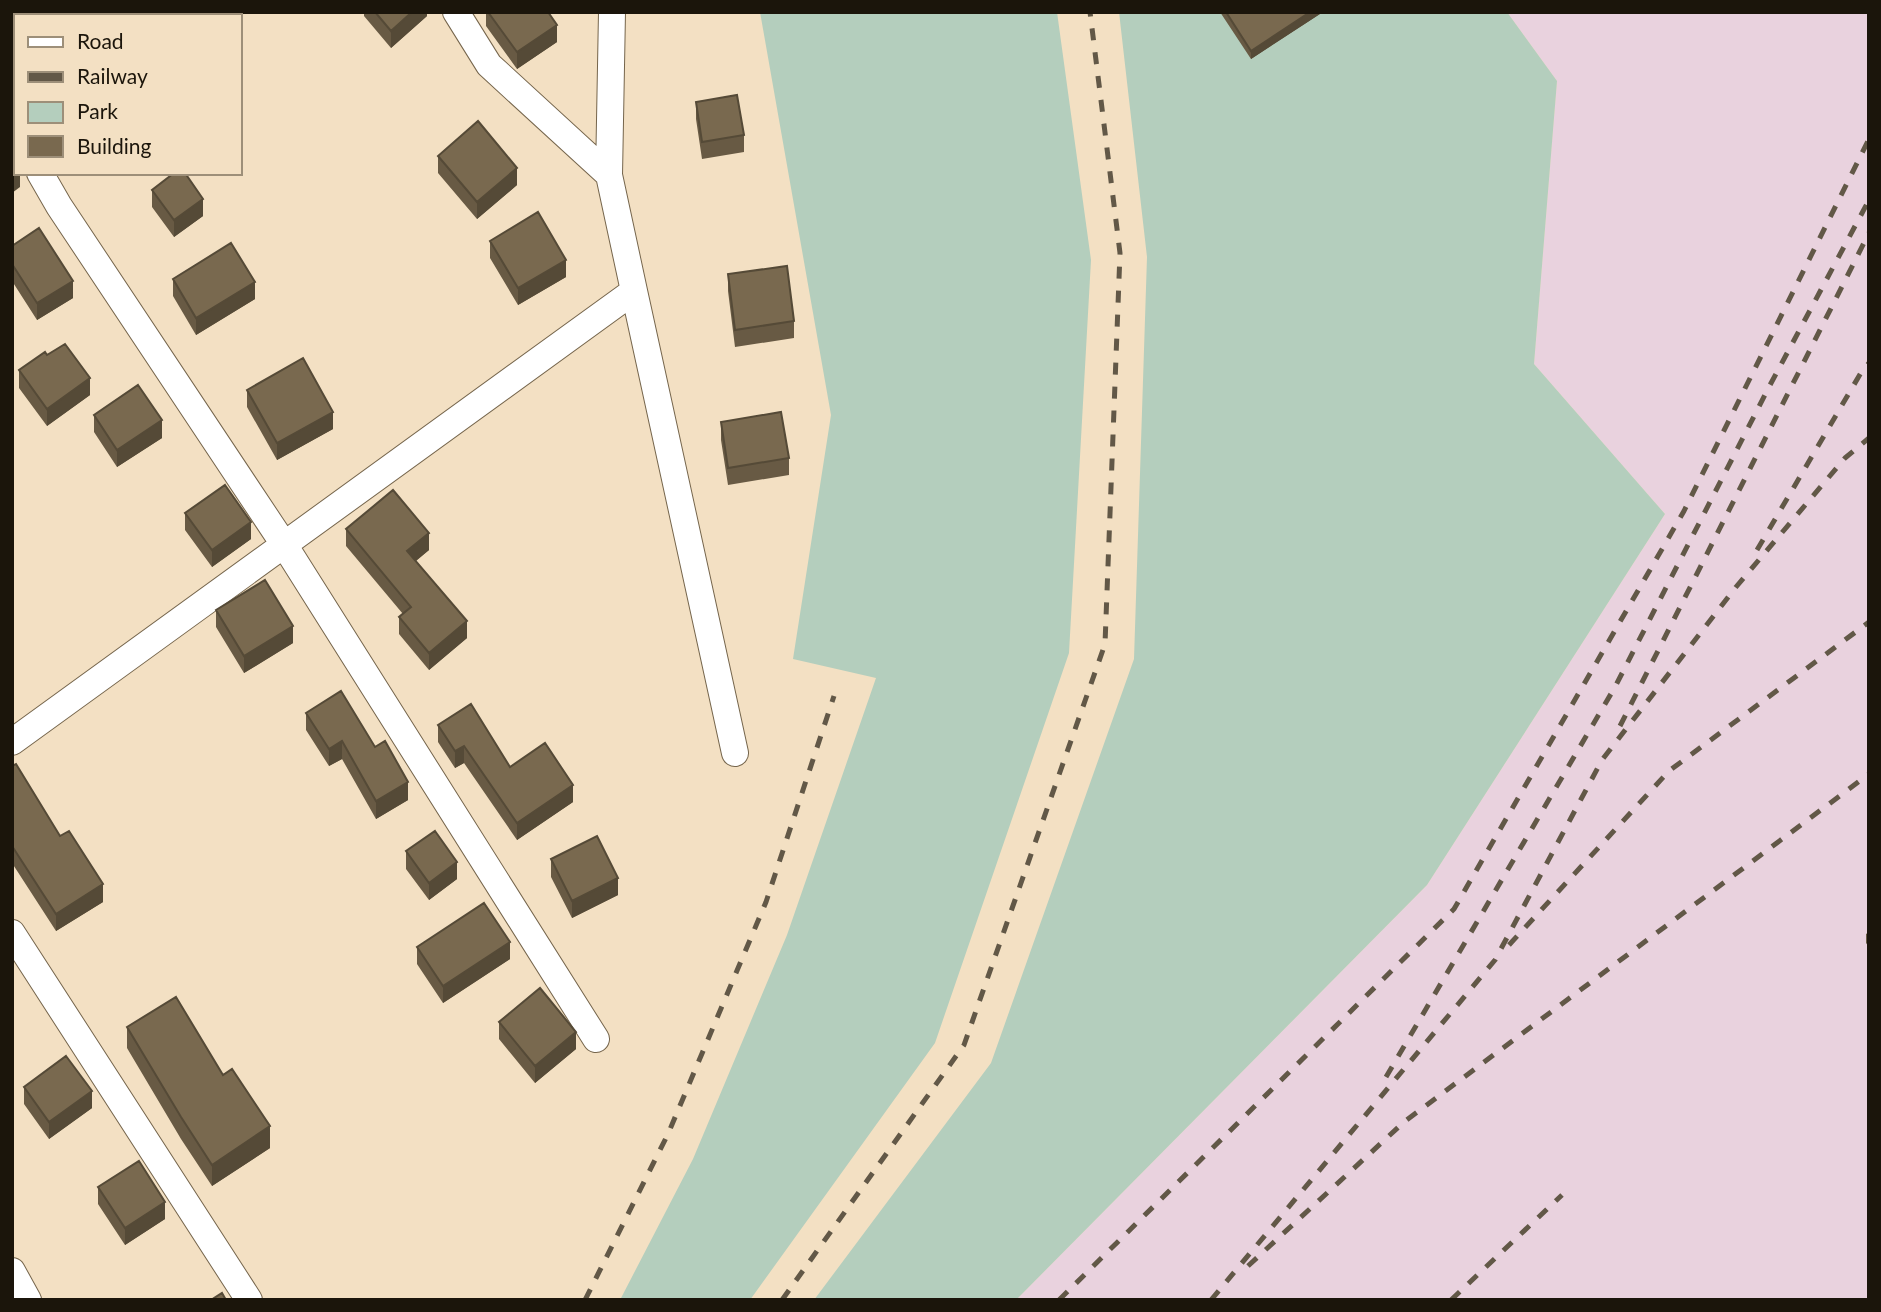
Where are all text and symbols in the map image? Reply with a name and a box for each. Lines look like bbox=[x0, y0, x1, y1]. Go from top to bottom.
legend bbox=[14, 14, 242, 175]
text: Road bbox=[77, 28, 124, 53]
text: Railway bbox=[77, 63, 148, 88]
text: Park bbox=[77, 98, 118, 123]
text: Building bbox=[77, 133, 152, 158]

